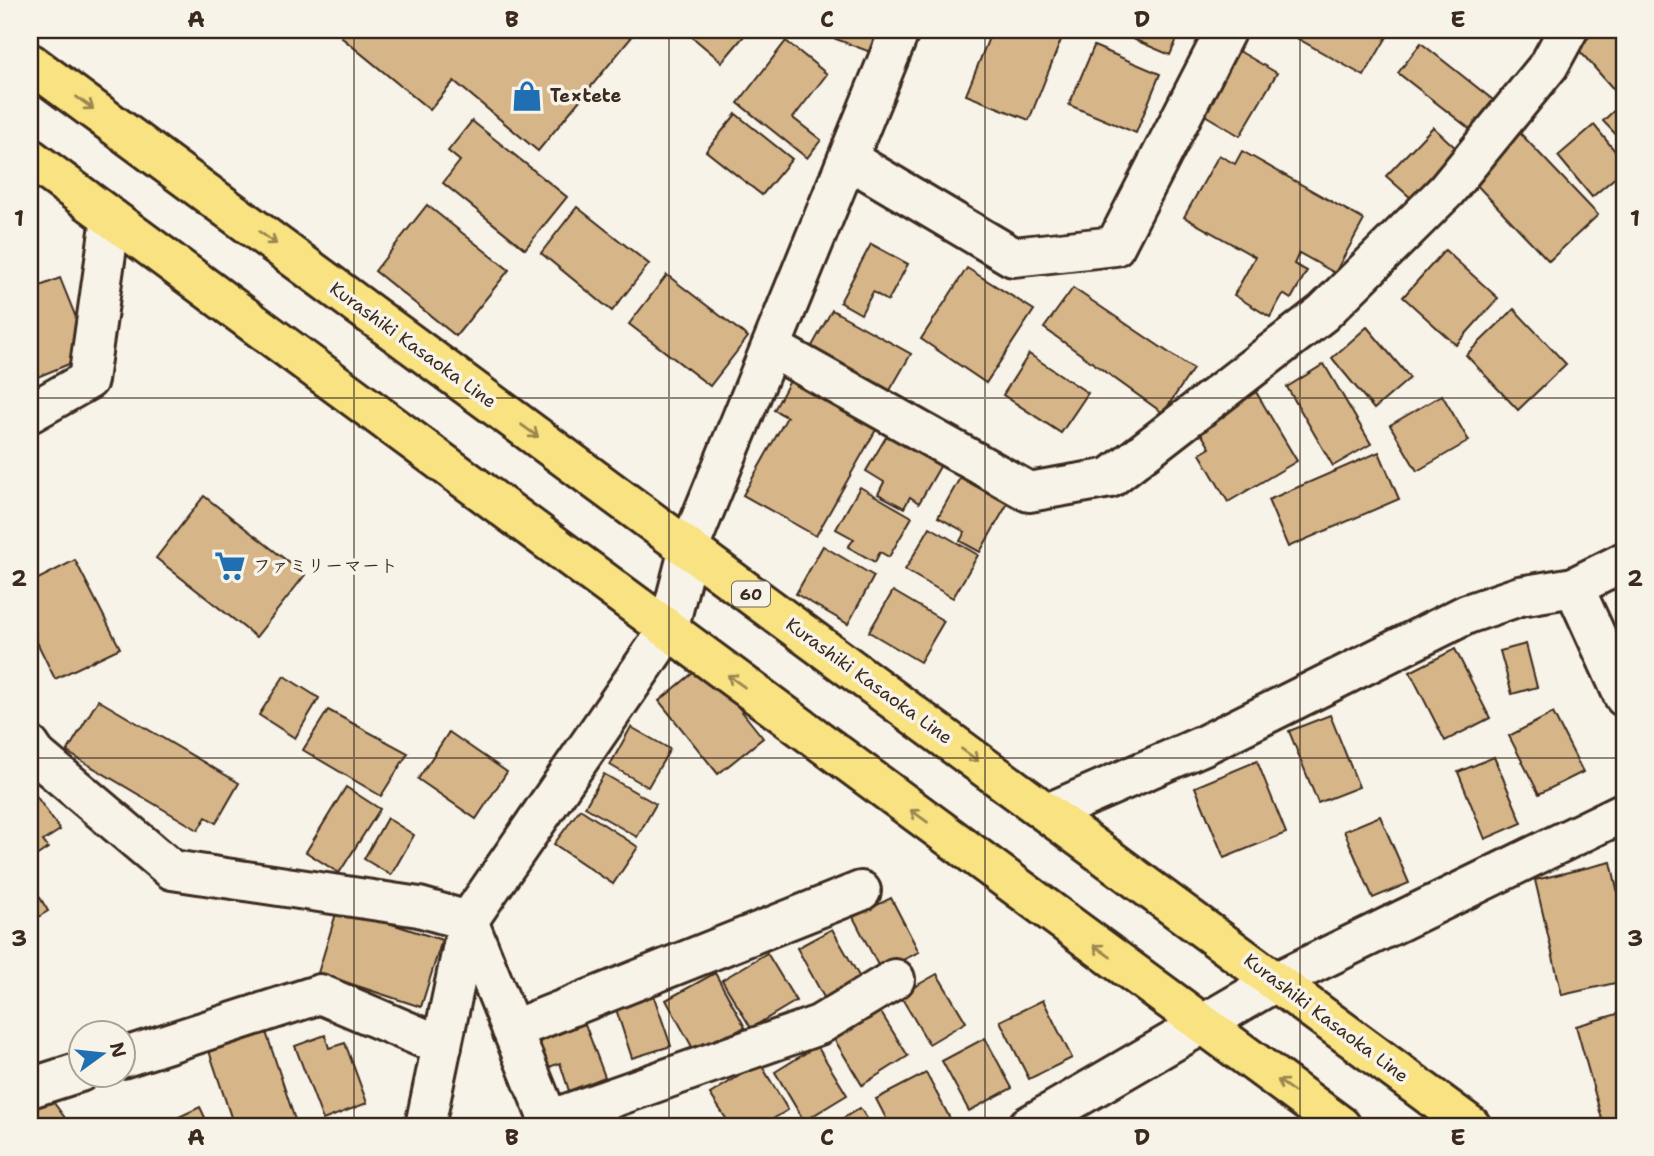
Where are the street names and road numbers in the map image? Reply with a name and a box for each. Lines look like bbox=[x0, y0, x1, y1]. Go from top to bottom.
street label: Kurashiki Kasaoka Line bbox=[325, 276, 501, 414]
road number: 60 bbox=[732, 582, 770, 607]
street label: Kurashiki Kasaoka Line bbox=[781, 612, 957, 750]
street label: Kurashiki Kasaoka Line bbox=[1239, 948, 1413, 1088]

